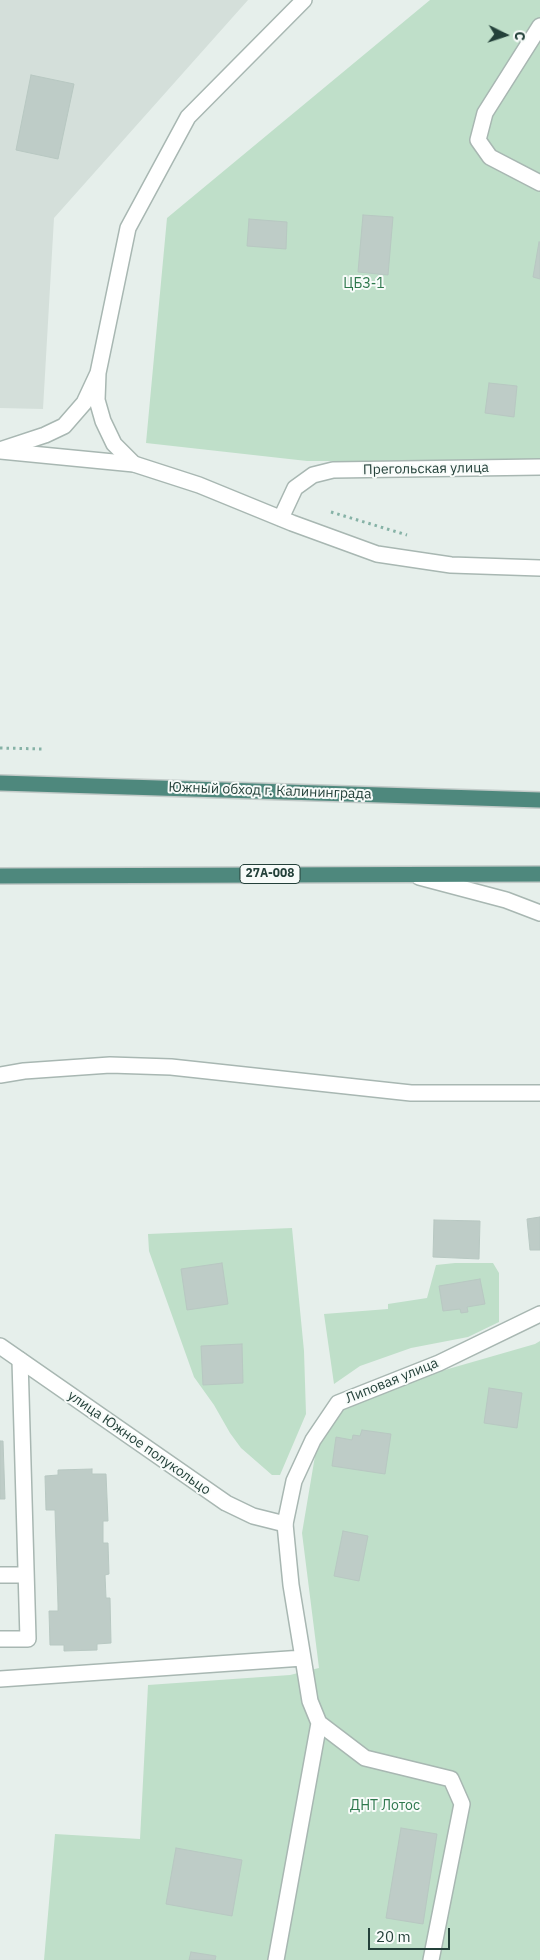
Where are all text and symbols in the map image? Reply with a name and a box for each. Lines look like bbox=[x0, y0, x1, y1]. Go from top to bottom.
north arrow bbox=[480, 10, 530, 60]
text: С bbox=[511, 31, 529, 41]
park label: ЦБЗ-1 bbox=[343, 276, 385, 292]
street label: Прегольская улица bbox=[363, 460, 489, 478]
street label: Южный обход г. Калининграда bbox=[168, 779, 372, 803]
road number: 27А-008 bbox=[240, 864, 300, 884]
street label: Липовая улица bbox=[343, 1355, 441, 1407]
street label: улица Южное полукольцо bbox=[64, 1387, 214, 1499]
park label: ДНТ Лотос bbox=[350, 1798, 420, 1814]
scale bar bbox=[370, 1918, 452, 1950]
text: 20 m bbox=[376, 1927, 411, 1946]

